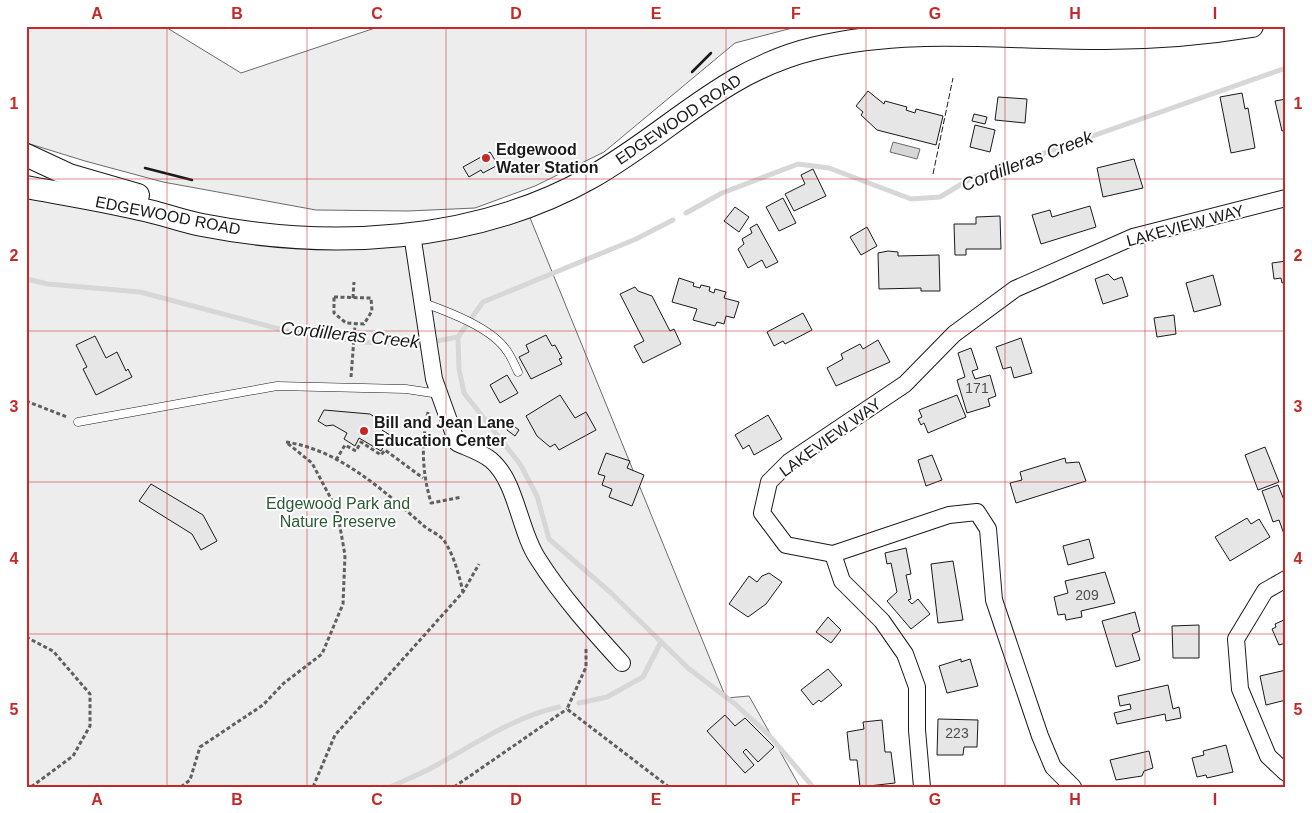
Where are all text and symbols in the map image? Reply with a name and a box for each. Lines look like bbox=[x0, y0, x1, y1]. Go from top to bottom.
text: A bbox=[91, 5, 103, 22]
text: B bbox=[231, 5, 243, 22]
text: C bbox=[371, 5, 383, 22]
text: D bbox=[510, 5, 522, 22]
text: E bbox=[651, 5, 662, 22]
text: F bbox=[791, 5, 801, 22]
text: G bbox=[929, 5, 941, 22]
text: H bbox=[1069, 5, 1081, 22]
text: I bbox=[1213, 5, 1217, 22]
street label: EDGEWOOD ROAD bbox=[612, 71, 744, 168]
text: 1 bbox=[10, 95, 19, 112]
text: 1 bbox=[1294, 95, 1303, 112]
water label: Cordilleras Creek bbox=[959, 126, 1096, 195]
place label: Edgewood Water Station bbox=[496, 141, 599, 176]
marker: Edgewood Water Station bbox=[480, 152, 492, 164]
street label: EDGEWOOD ROAD bbox=[94, 193, 242, 238]
street label: LAKEVIEW WAY bbox=[1125, 202, 1246, 249]
text: 2 bbox=[10, 247, 19, 264]
text: 2 bbox=[1294, 247, 1303, 264]
water label: Cordilleras Creek bbox=[280, 318, 421, 352]
house number: 171 bbox=[965, 380, 989, 396]
street label: LAKEVIEW WAY bbox=[776, 395, 884, 480]
text: 3 bbox=[10, 398, 19, 415]
text: 3 bbox=[1294, 398, 1303, 415]
place label: Bill and Jean Lane Education Center bbox=[374, 414, 515, 449]
marker: Bill and Jean Lane Education Center bbox=[358, 425, 370, 437]
park label: Edgewood Park and Nature Preserve bbox=[266, 495, 410, 530]
text: 4 bbox=[10, 550, 19, 567]
text: 4 bbox=[1294, 550, 1303, 567]
house number: 209 bbox=[1075, 587, 1099, 603]
text: 5 bbox=[10, 701, 19, 718]
text: 5 bbox=[1294, 701, 1303, 718]
house number: 223 bbox=[945, 725, 969, 741]
text: A bbox=[91, 791, 103, 808]
text: B bbox=[231, 791, 243, 808]
text: C bbox=[371, 791, 383, 808]
text: D bbox=[510, 791, 522, 808]
text: E bbox=[651, 791, 662, 808]
text: F bbox=[791, 791, 801, 808]
text: G bbox=[929, 791, 941, 808]
text: H bbox=[1069, 791, 1081, 808]
text: I bbox=[1213, 791, 1217, 808]

